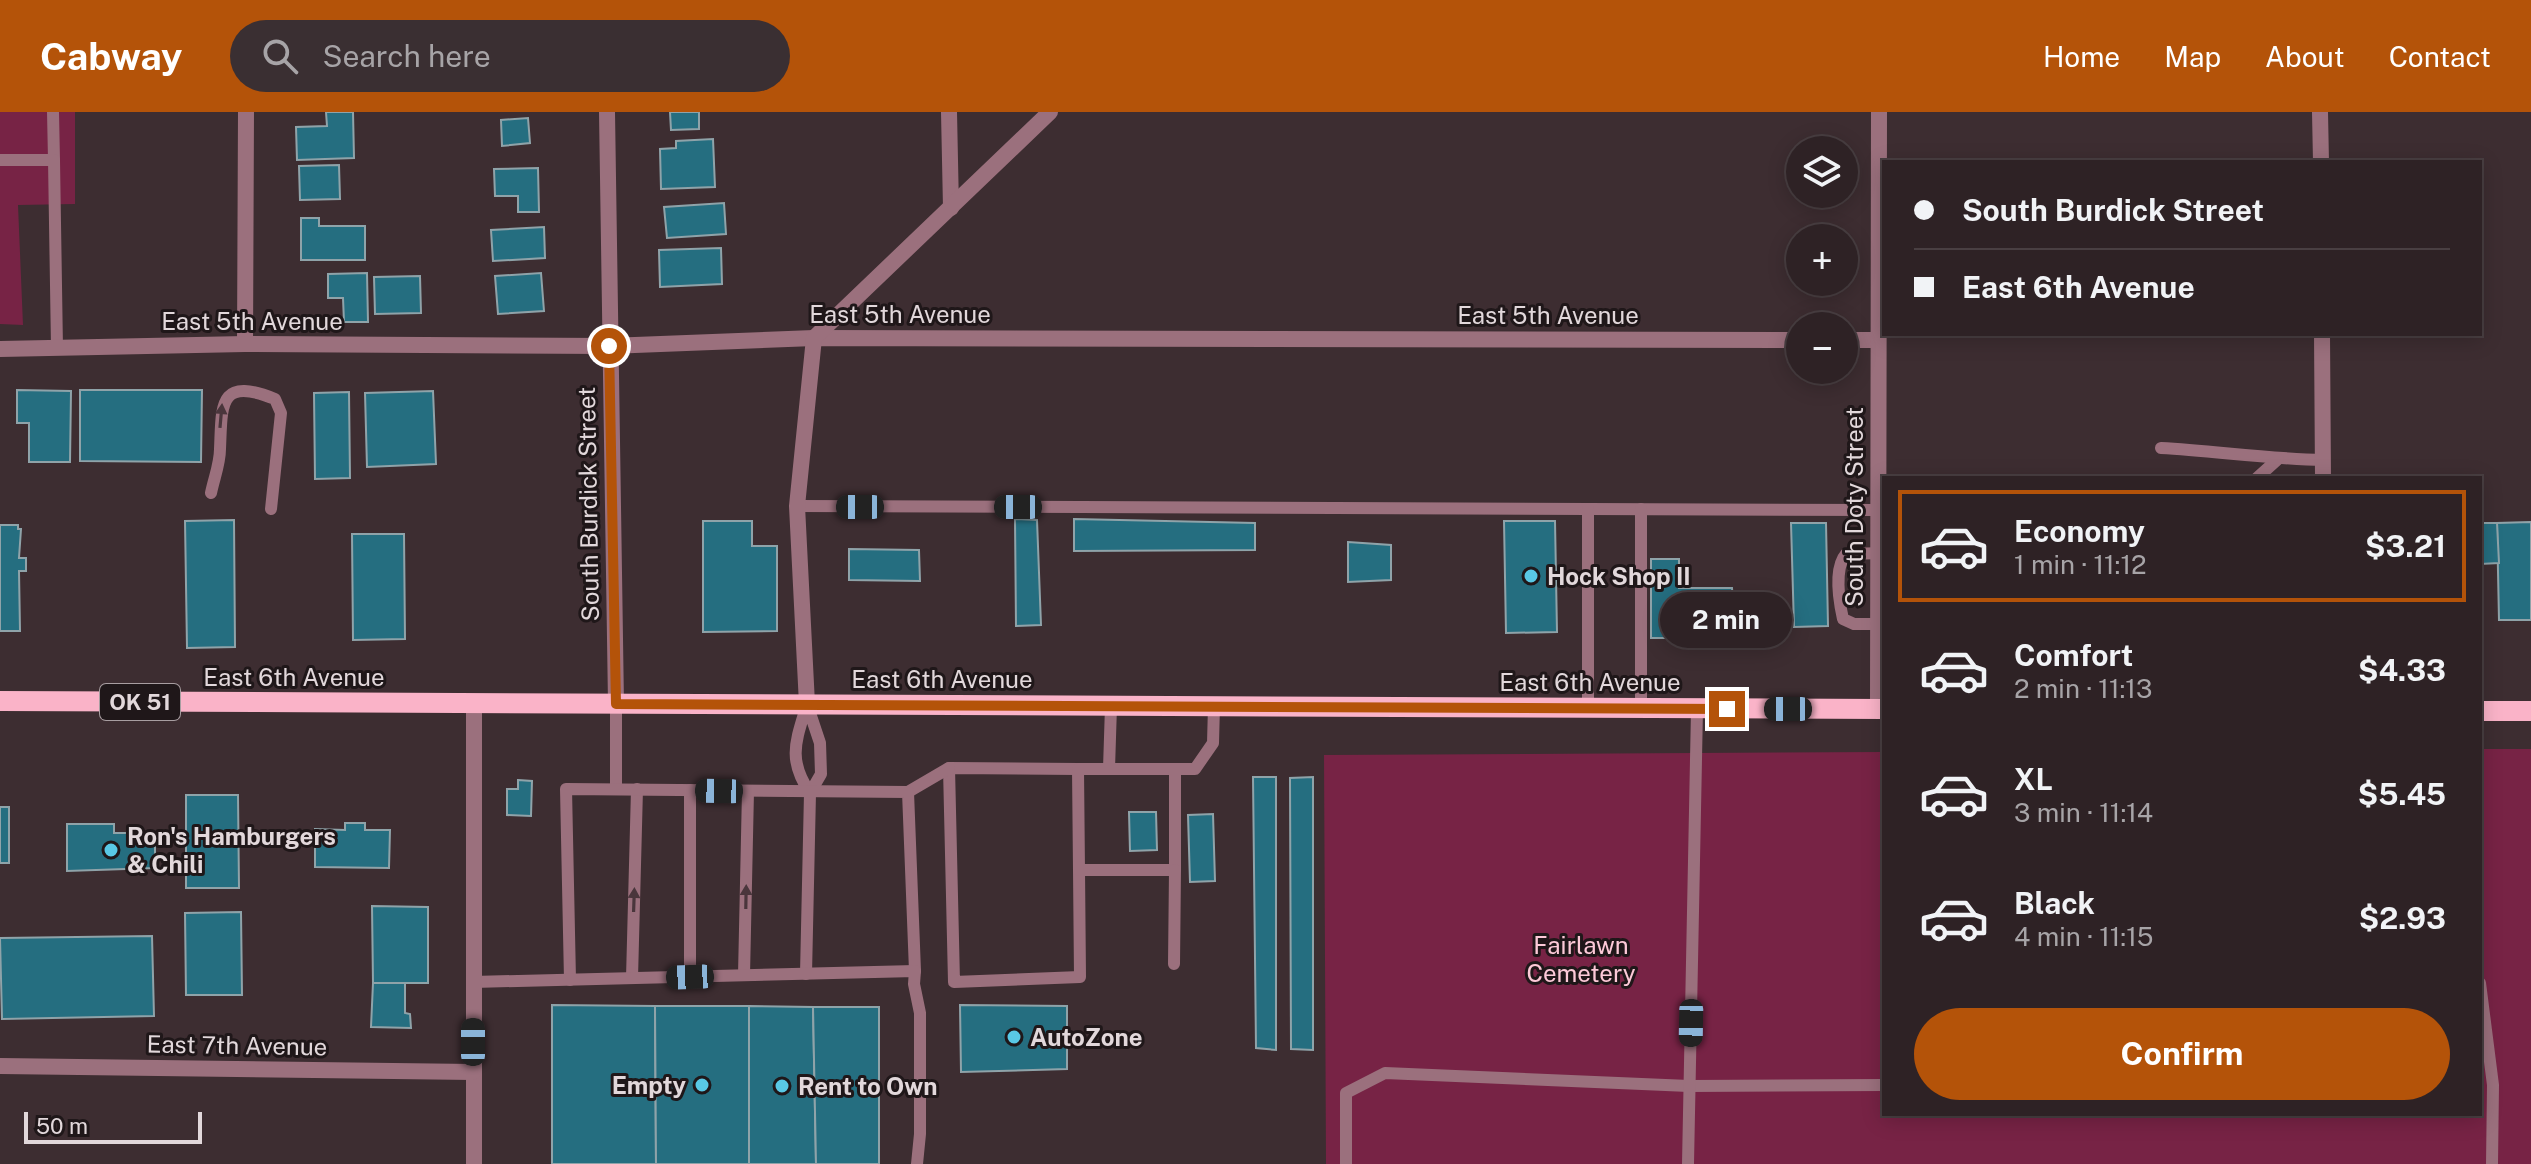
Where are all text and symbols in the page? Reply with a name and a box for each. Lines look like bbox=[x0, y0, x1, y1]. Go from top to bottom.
search box bbox=[230, 20, 790, 92]
text: Cabway bbox=[40, 34, 182, 79]
icon: search bbox=[258, 34, 302, 78]
text: Search here bbox=[322, 38, 491, 74]
text: Home bbox=[2043, 40, 2120, 73]
text: Map bbox=[2164, 40, 2221, 73]
text: About bbox=[2265, 40, 2345, 73]
text: Contact bbox=[2389, 40, 2491, 73]
map controls bbox=[1786, 136, 1858, 384]
button: layers bbox=[1786, 136, 1858, 208]
text: South Burdick Street bbox=[1962, 192, 2264, 228]
button: + bbox=[1786, 224, 1858, 296]
text: East 6th Avenue bbox=[1962, 269, 2195, 305]
street label: East 5th Avenue bbox=[809, 300, 991, 328]
street label: East 5th Avenue bbox=[1457, 301, 1639, 329]
street label: East 5th Avenue bbox=[161, 307, 343, 335]
button: − bbox=[1786, 312, 1858, 384]
route start bbox=[591, 328, 627, 364]
street label: South Burdick Street bbox=[572, 386, 604, 622]
one-way arrow bbox=[215, 403, 228, 428]
street label: South Doty Street bbox=[1840, 407, 1868, 607]
car bbox=[836, 495, 884, 519]
car bbox=[994, 495, 1042, 519]
icon: car bbox=[1918, 510, 1990, 582]
text: Economy bbox=[2014, 513, 2145, 549]
text: $3.21 bbox=[2365, 528, 2446, 564]
text: 1 min · 11:12 bbox=[2014, 549, 2147, 580]
place label: Hock Shop II bbox=[1547, 562, 1691, 590]
marker: Hock Shop II bbox=[1522, 567, 1540, 585]
callout: 2 min bbox=[1661, 593, 1793, 649]
text: 2 min bbox=[1692, 604, 1760, 635]
icon: car bbox=[1918, 634, 1990, 706]
text: Comfort bbox=[2014, 637, 2133, 673]
text: $4.33 bbox=[2358, 652, 2446, 688]
street label: East 6th Avenue bbox=[203, 663, 385, 691]
street label: East 6th Avenue bbox=[851, 665, 1033, 693]
street label: East 6th Avenue bbox=[1499, 668, 1681, 696]
text: 2 min · 11:13 bbox=[2014, 673, 2152, 704]
road number: OK 51 bbox=[100, 684, 180, 720]
route end bbox=[1709, 691, 1745, 727]
car bbox=[1764, 697, 1812, 721]
icon: car bbox=[1918, 758, 1990, 830]
text: XL bbox=[2014, 761, 2053, 797]
text: $5.45 bbox=[2358, 776, 2446, 812]
car bbox=[695, 779, 743, 803]
text: 3 min · 11:14 bbox=[2014, 797, 2153, 828]
place label: Ron's Hamburgers & Chili bbox=[127, 822, 336, 878]
marker: Ron's Hamburgers & Chili bbox=[102, 841, 120, 859]
icon: car bbox=[1918, 882, 1990, 954]
one-way arrow bbox=[739, 884, 752, 909]
text: Black bbox=[2014, 885, 2095, 921]
one-way arrow bbox=[628, 887, 640, 912]
text: $2.93 bbox=[2359, 900, 2446, 936]
text: 4 min · 11:15 bbox=[2014, 921, 2153, 952]
park label: Fairlawn Cemetery bbox=[1526, 931, 1636, 987]
car bbox=[666, 964, 714, 990]
car bbox=[1679, 999, 1703, 1047]
button: Confirm bbox=[1914, 1008, 2450, 1100]
car bbox=[461, 1018, 485, 1066]
place label: AutoZone bbox=[1030, 1023, 1143, 1051]
marker: AutoZone bbox=[1005, 1028, 1023, 1046]
street label: East 7th Avenue bbox=[146, 1029, 328, 1061]
place label: Empty bbox=[612, 1071, 686, 1099]
place label: Rent to Own bbox=[798, 1072, 937, 1100]
marker: Empty bbox=[693, 1076, 711, 1094]
marker: Rent to Own bbox=[773, 1077, 791, 1095]
scale bar bbox=[24, 1108, 202, 1144]
text: 50 m bbox=[36, 1113, 88, 1139]

